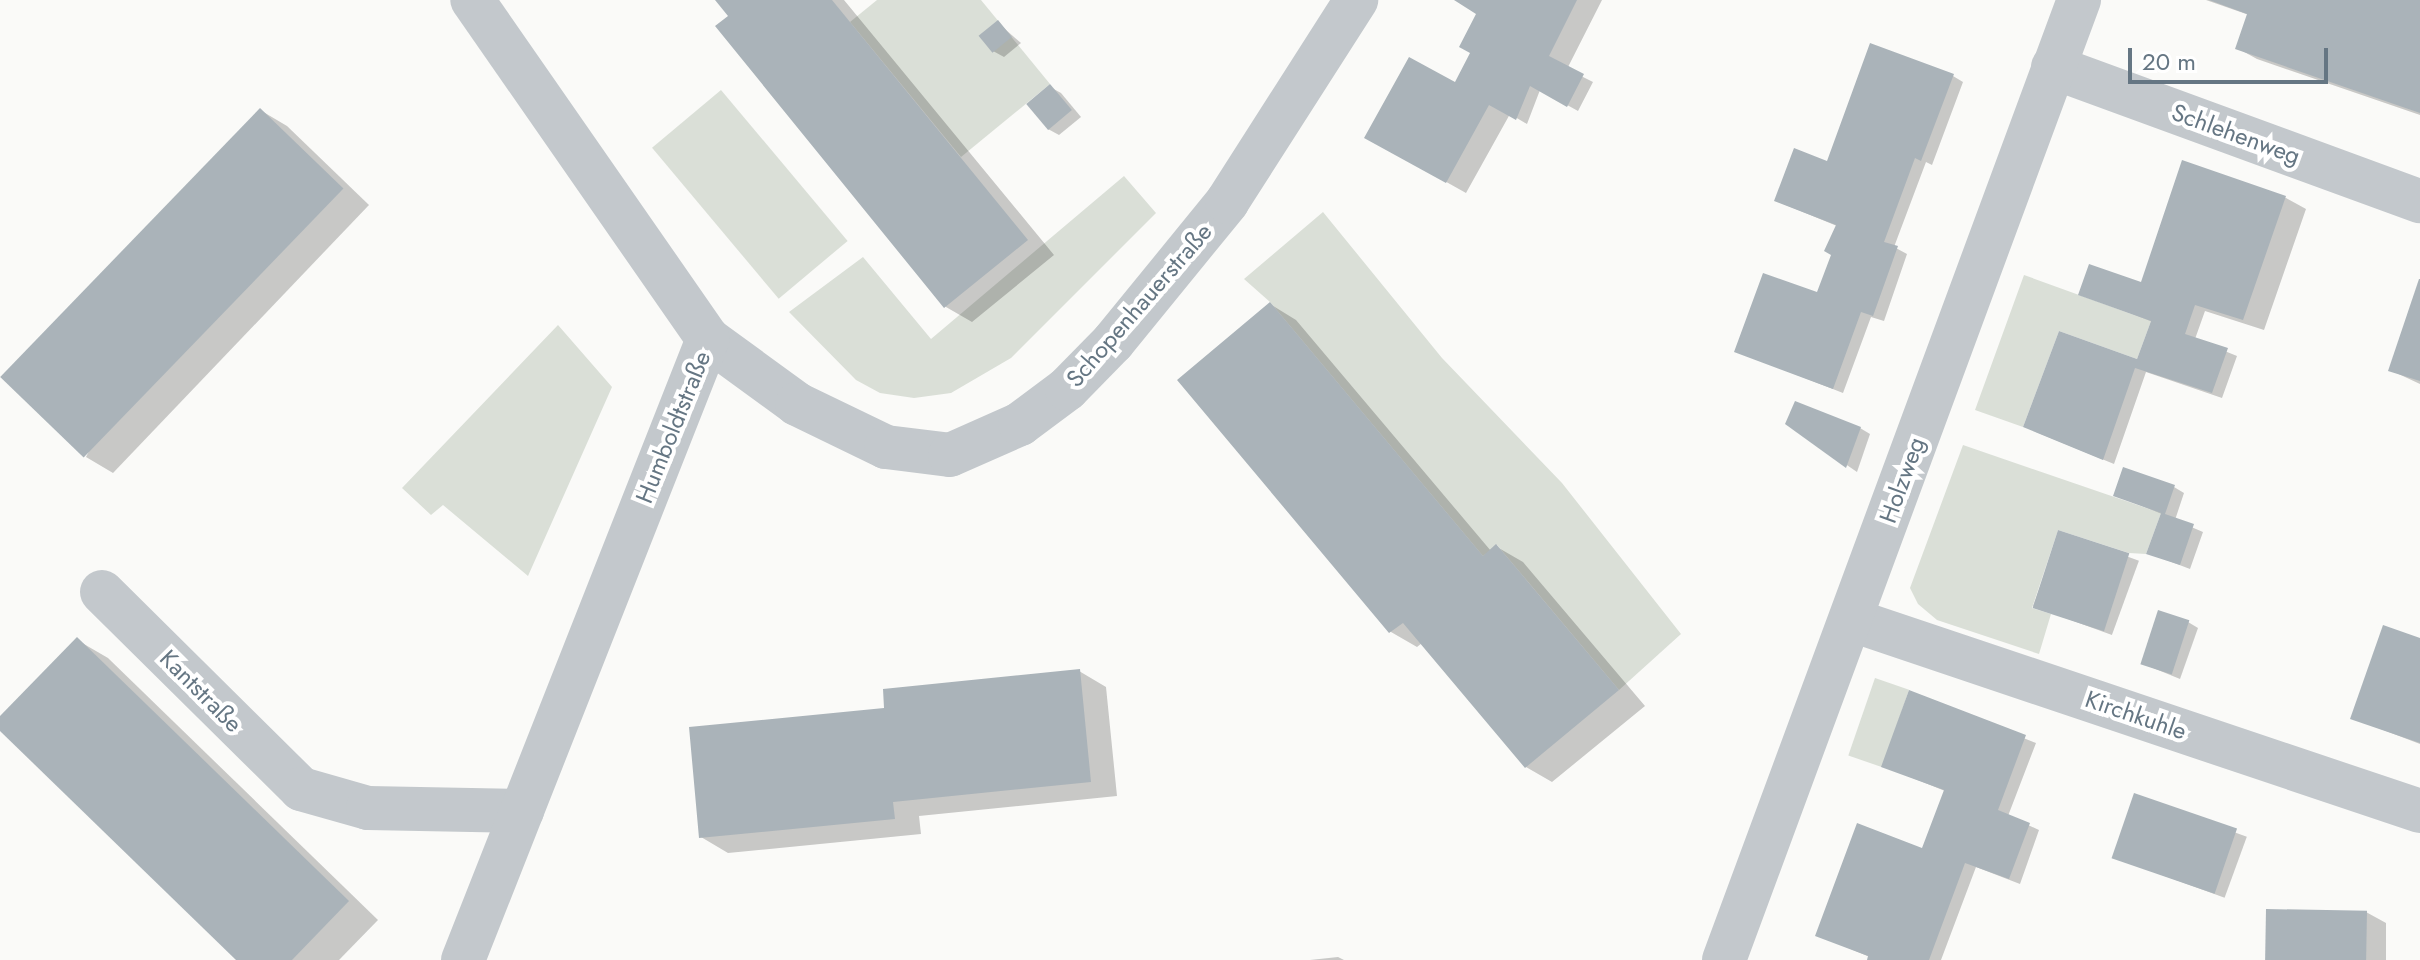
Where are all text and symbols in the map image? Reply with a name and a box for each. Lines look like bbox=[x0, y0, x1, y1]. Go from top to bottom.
scale bar bbox=[2132, 32, 2332, 82]
text: 20 m bbox=[2142, 44, 2196, 79]
street label: Schlehenweg bbox=[2168, 97, 2304, 171]
street label: Schopenhauerstraße bbox=[1060, 217, 1218, 393]
street label: Humboldtstraße bbox=[629, 347, 717, 507]
street label: Holzweg bbox=[1873, 433, 1931, 527]
street label: Kantstraße bbox=[154, 644, 248, 738]
street label: Kirchkuhle bbox=[2082, 684, 2190, 746]

